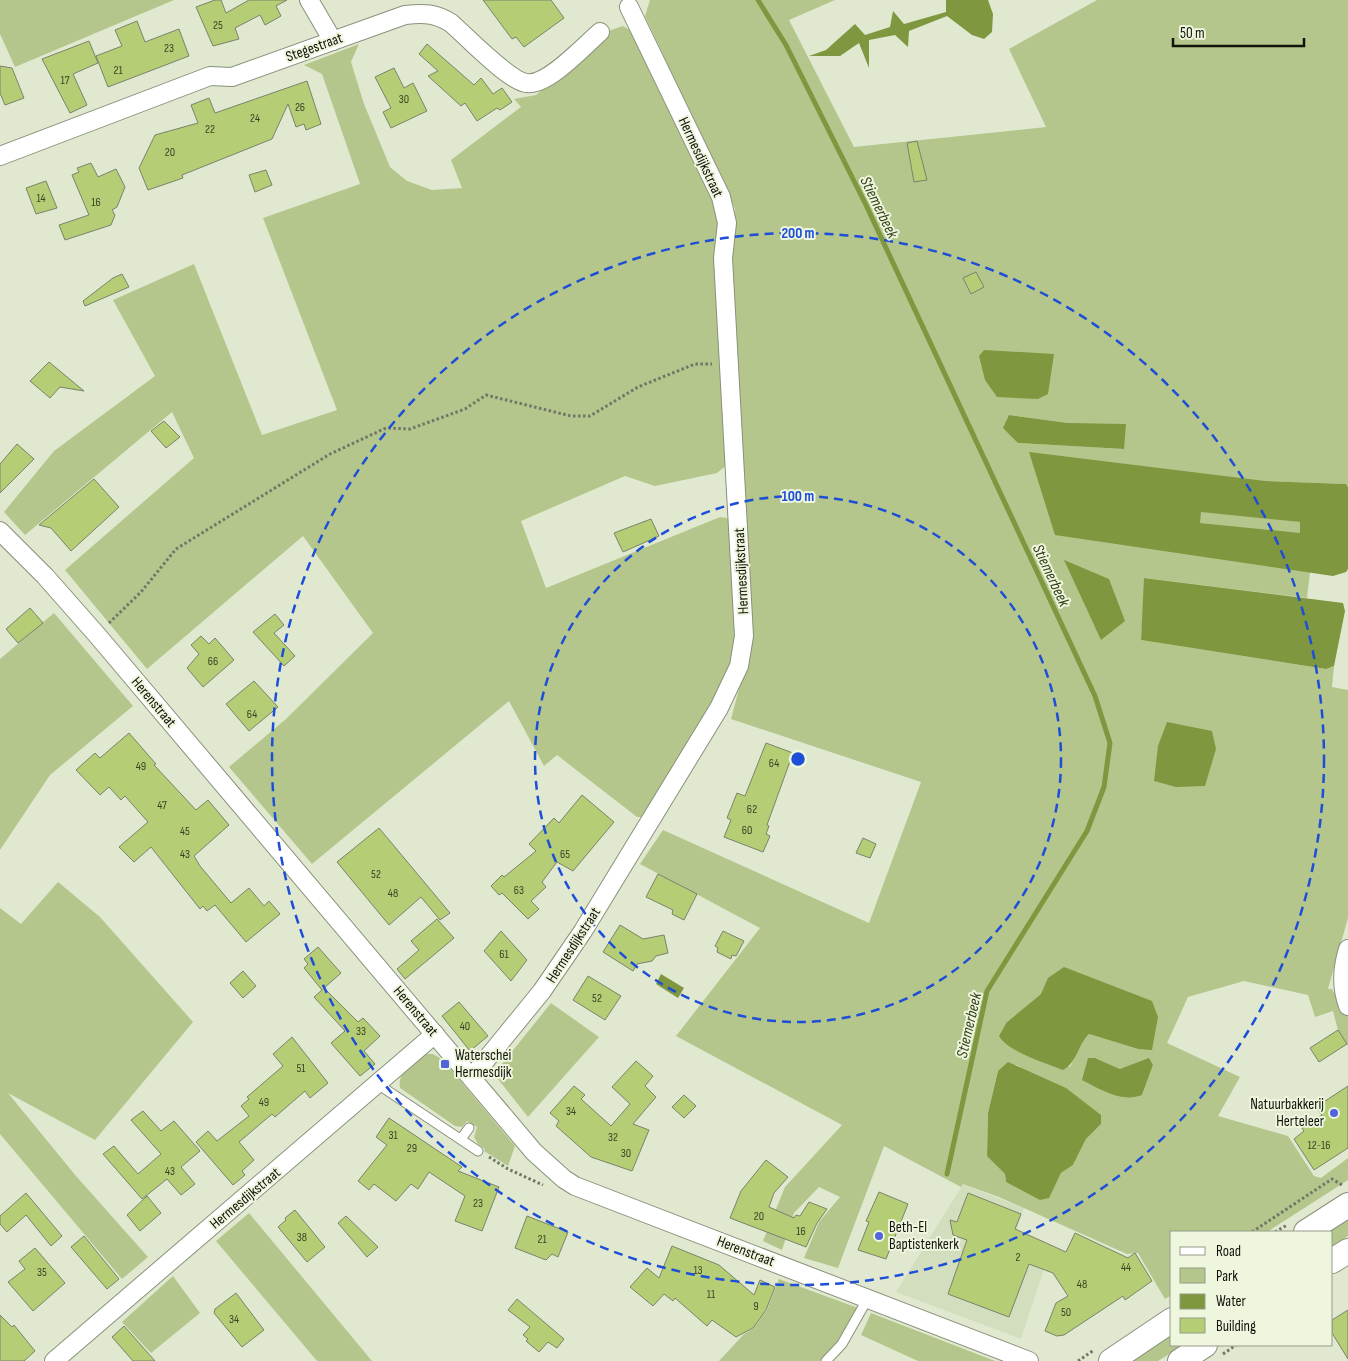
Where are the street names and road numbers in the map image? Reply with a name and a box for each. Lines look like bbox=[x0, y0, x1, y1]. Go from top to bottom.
street label: Stegestraat bbox=[283, 28, 346, 66]
street label: Hermesdijkstraat bbox=[674, 114, 728, 201]
street label: Hermesdijkstraat bbox=[730, 527, 753, 615]
street label: Herenstraat bbox=[127, 673, 181, 732]
street label: Hermesdijkstraat bbox=[542, 904, 605, 987]
street label: Herenstraat bbox=[389, 982, 443, 1041]
street label: Hermesdijkstraat bbox=[206, 1163, 285, 1233]
street label: Herenstraat bbox=[714, 1232, 778, 1271]

